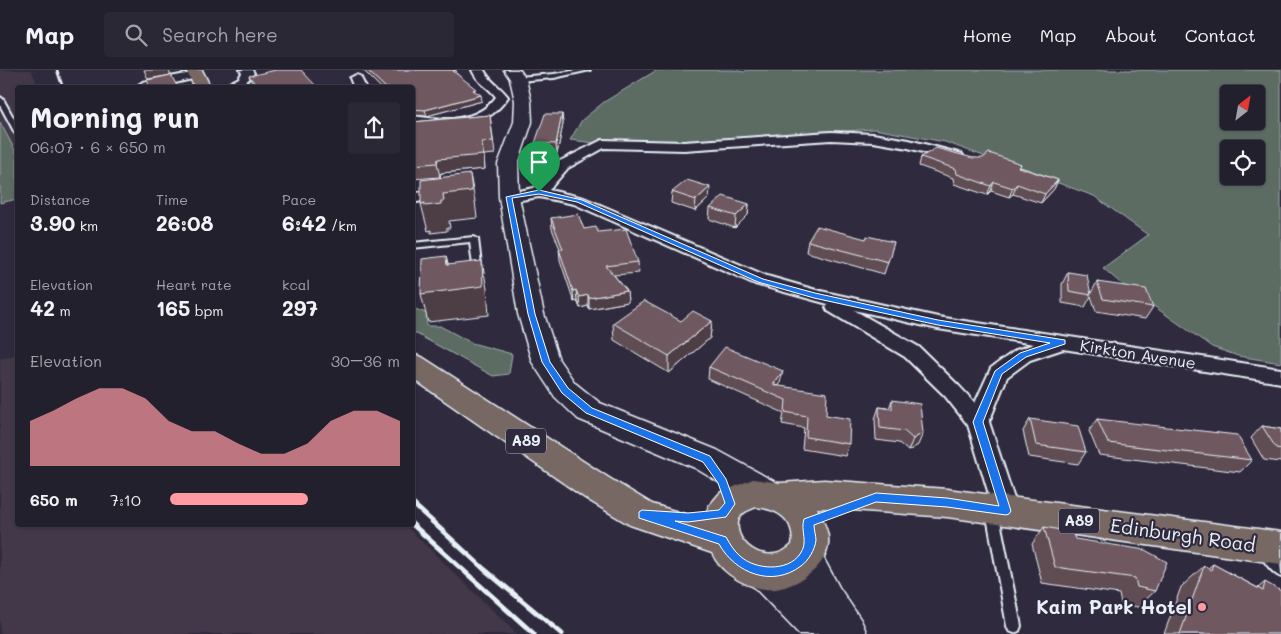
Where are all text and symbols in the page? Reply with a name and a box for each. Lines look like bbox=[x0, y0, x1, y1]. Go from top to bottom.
search box bbox=[104, 12, 454, 57]
text: Map bbox=[25, 19, 74, 50]
icon: search bbox=[122, 21, 150, 49]
text: Search here bbox=[162, 22, 278, 47]
text: Home bbox=[963, 23, 1012, 47]
text: Map bbox=[1040, 23, 1076, 47]
text: About bbox=[1104, 23, 1157, 47]
text: Contact bbox=[1185, 23, 1256, 47]
north arrow bbox=[1220, 85, 1265, 130]
map controls bbox=[1220, 85, 1265, 185]
text: Morning run bbox=[30, 99, 199, 135]
button: share bbox=[348, 102, 400, 154]
text: 06:07 · 6 × 650 m bbox=[30, 136, 166, 157]
button: locate bbox=[1220, 140, 1265, 185]
pin bbox=[518, 141, 560, 192]
icon: arrive bbox=[525, 148, 553, 176]
text: Distance bbox=[30, 190, 90, 209]
text: Time bbox=[156, 190, 188, 209]
text: Pace bbox=[282, 190, 316, 209]
text: 3.90 bbox=[30, 209, 75, 236]
text: 26:08 bbox=[156, 209, 214, 236]
text: 6:42 bbox=[282, 209, 326, 236]
text: km bbox=[75, 216, 98, 235]
text: /km bbox=[326, 216, 357, 235]
text: Elevation bbox=[30, 275, 93, 294]
text: Heart rate bbox=[156, 275, 232, 294]
text: kcal bbox=[282, 275, 310, 294]
text: 42 bbox=[30, 294, 55, 321]
text: 165 bbox=[156, 294, 190, 321]
text: 297 bbox=[282, 294, 318, 321]
text: m bbox=[55, 301, 71, 320]
text: bpm bbox=[190, 301, 223, 320]
street label: Kirkton Avenue bbox=[1079, 334, 1198, 373]
text: Elevation bbox=[30, 350, 102, 371]
text: 30–36 m bbox=[331, 350, 400, 371]
road number: A89 bbox=[506, 428, 546, 454]
text: 650 m bbox=[30, 489, 78, 510]
text: 7:10 bbox=[110, 489, 141, 510]
road number: A89 bbox=[1059, 508, 1099, 534]
street label: Edinburgh Road bbox=[1109, 512, 1257, 557]
place label: Kaim Park Hotel bbox=[1036, 594, 1192, 619]
marker: Kaim Park Hotel bbox=[1196, 601, 1208, 613]

